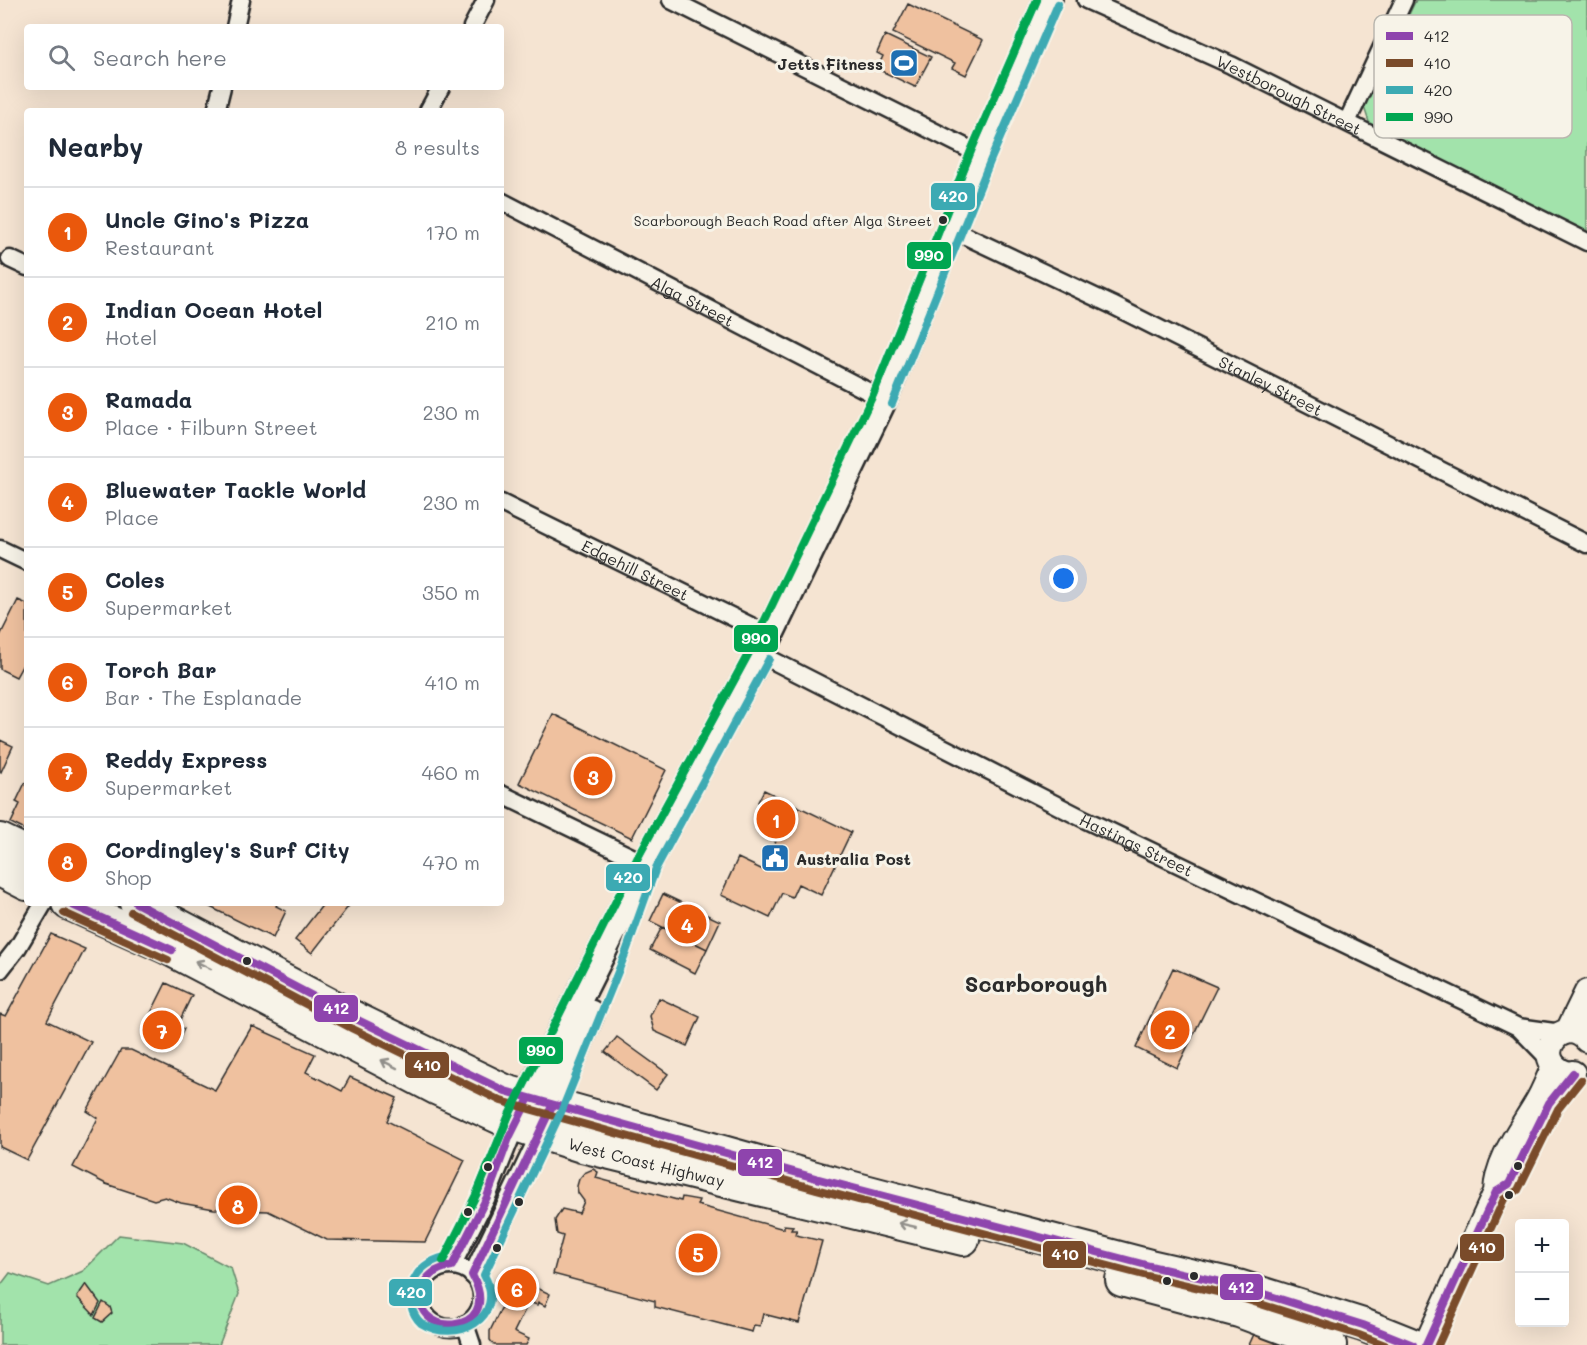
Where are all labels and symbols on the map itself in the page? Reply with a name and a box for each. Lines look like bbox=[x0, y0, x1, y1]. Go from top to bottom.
legend bbox=[1374, 15, 1572, 138]
text: 412 bbox=[1424, 25, 1449, 46]
sports icon: Jetts Fitness bbox=[888, 47, 920, 79]
street label: Westborough Street bbox=[1213, 49, 1365, 139]
text: 410 bbox=[1424, 52, 1451, 73]
place label: Jetts Fitness bbox=[777, 53, 883, 74]
text: 420 bbox=[1424, 79, 1452, 100]
text: 990 bbox=[1424, 106, 1453, 127]
line badge: 420 bbox=[930, 182, 976, 211]
text: 420 bbox=[938, 185, 968, 206]
place label: Scarborough Beach Road after Alga Street bbox=[634, 211, 932, 230]
marker: Scarborough Beach Road after Alga Street bbox=[937, 214, 949, 226]
line badge: 990 bbox=[906, 241, 952, 270]
text: 990 bbox=[914, 244, 944, 265]
street label: Alga Street bbox=[648, 270, 738, 331]
street label: Stanley Street bbox=[1216, 350, 1326, 420]
street label: Edgehill Street bbox=[579, 534, 693, 604]
your location bbox=[1049, 564, 1078, 593]
line badge: 990 bbox=[733, 624, 779, 653]
text: 990 bbox=[741, 627, 771, 648]
pin: 3 bbox=[574, 754, 612, 798]
pin: 1 bbox=[756, 796, 796, 842]
street label: Hastings Street bbox=[1077, 808, 1197, 880]
public building icon: Australia Post bbox=[759, 842, 791, 874]
place label: Australia Post bbox=[796, 848, 911, 869]
line badge: 420 bbox=[605, 863, 651, 892]
text: 420 bbox=[613, 866, 643, 887]
pin: 4 bbox=[668, 902, 706, 946]
unlabelled marker bbox=[241, 955, 253, 967]
one-way arrow bbox=[195, 959, 213, 971]
district label: Scarborough bbox=[965, 969, 1107, 998]
line badge: 412 bbox=[313, 994, 359, 1023]
text: 412 bbox=[323, 997, 349, 1018]
pin: 7 bbox=[142, 1008, 182, 1052]
pin: 2 bbox=[1150, 1008, 1190, 1052]
line badge: 990 bbox=[518, 1036, 564, 1065]
text: 990 bbox=[526, 1039, 556, 1060]
line badge: 410 bbox=[404, 1051, 450, 1079]
text: 410 bbox=[413, 1054, 441, 1075]
one-way arrow bbox=[380, 1057, 398, 1069]
street label: West Coast Highway bbox=[566, 1132, 727, 1191]
line badge: 412 bbox=[737, 1148, 783, 1177]
text: 412 bbox=[747, 1151, 773, 1172]
unlabelled marker bbox=[1512, 1160, 1524, 1172]
unlabelled marker bbox=[482, 1161, 494, 1173]
pin: 8 bbox=[218, 1182, 258, 1228]
unlabelled marker bbox=[1503, 1189, 1515, 1201]
unlabelled marker bbox=[513, 1196, 525, 1208]
unlabelled marker bbox=[462, 1206, 474, 1218]
one-way arrow bbox=[898, 1219, 917, 1231]
pin: 5 bbox=[678, 1230, 718, 1276]
line badge: 410 bbox=[1459, 1233, 1505, 1262]
text: 410 bbox=[1468, 1236, 1496, 1257]
line badge: 410 bbox=[1042, 1240, 1087, 1269]
unlabelled marker bbox=[491, 1242, 503, 1254]
text: 410 bbox=[1051, 1243, 1079, 1264]
pin: 6 bbox=[498, 1266, 536, 1310]
unlabelled marker bbox=[1188, 1270, 1200, 1282]
line badge: 412 bbox=[1219, 1273, 1264, 1301]
unlabelled marker bbox=[1161, 1275, 1173, 1287]
text: 412 bbox=[1228, 1276, 1254, 1297]
line badge: 420 bbox=[388, 1278, 433, 1307]
text: 420 bbox=[396, 1281, 426, 1302]

